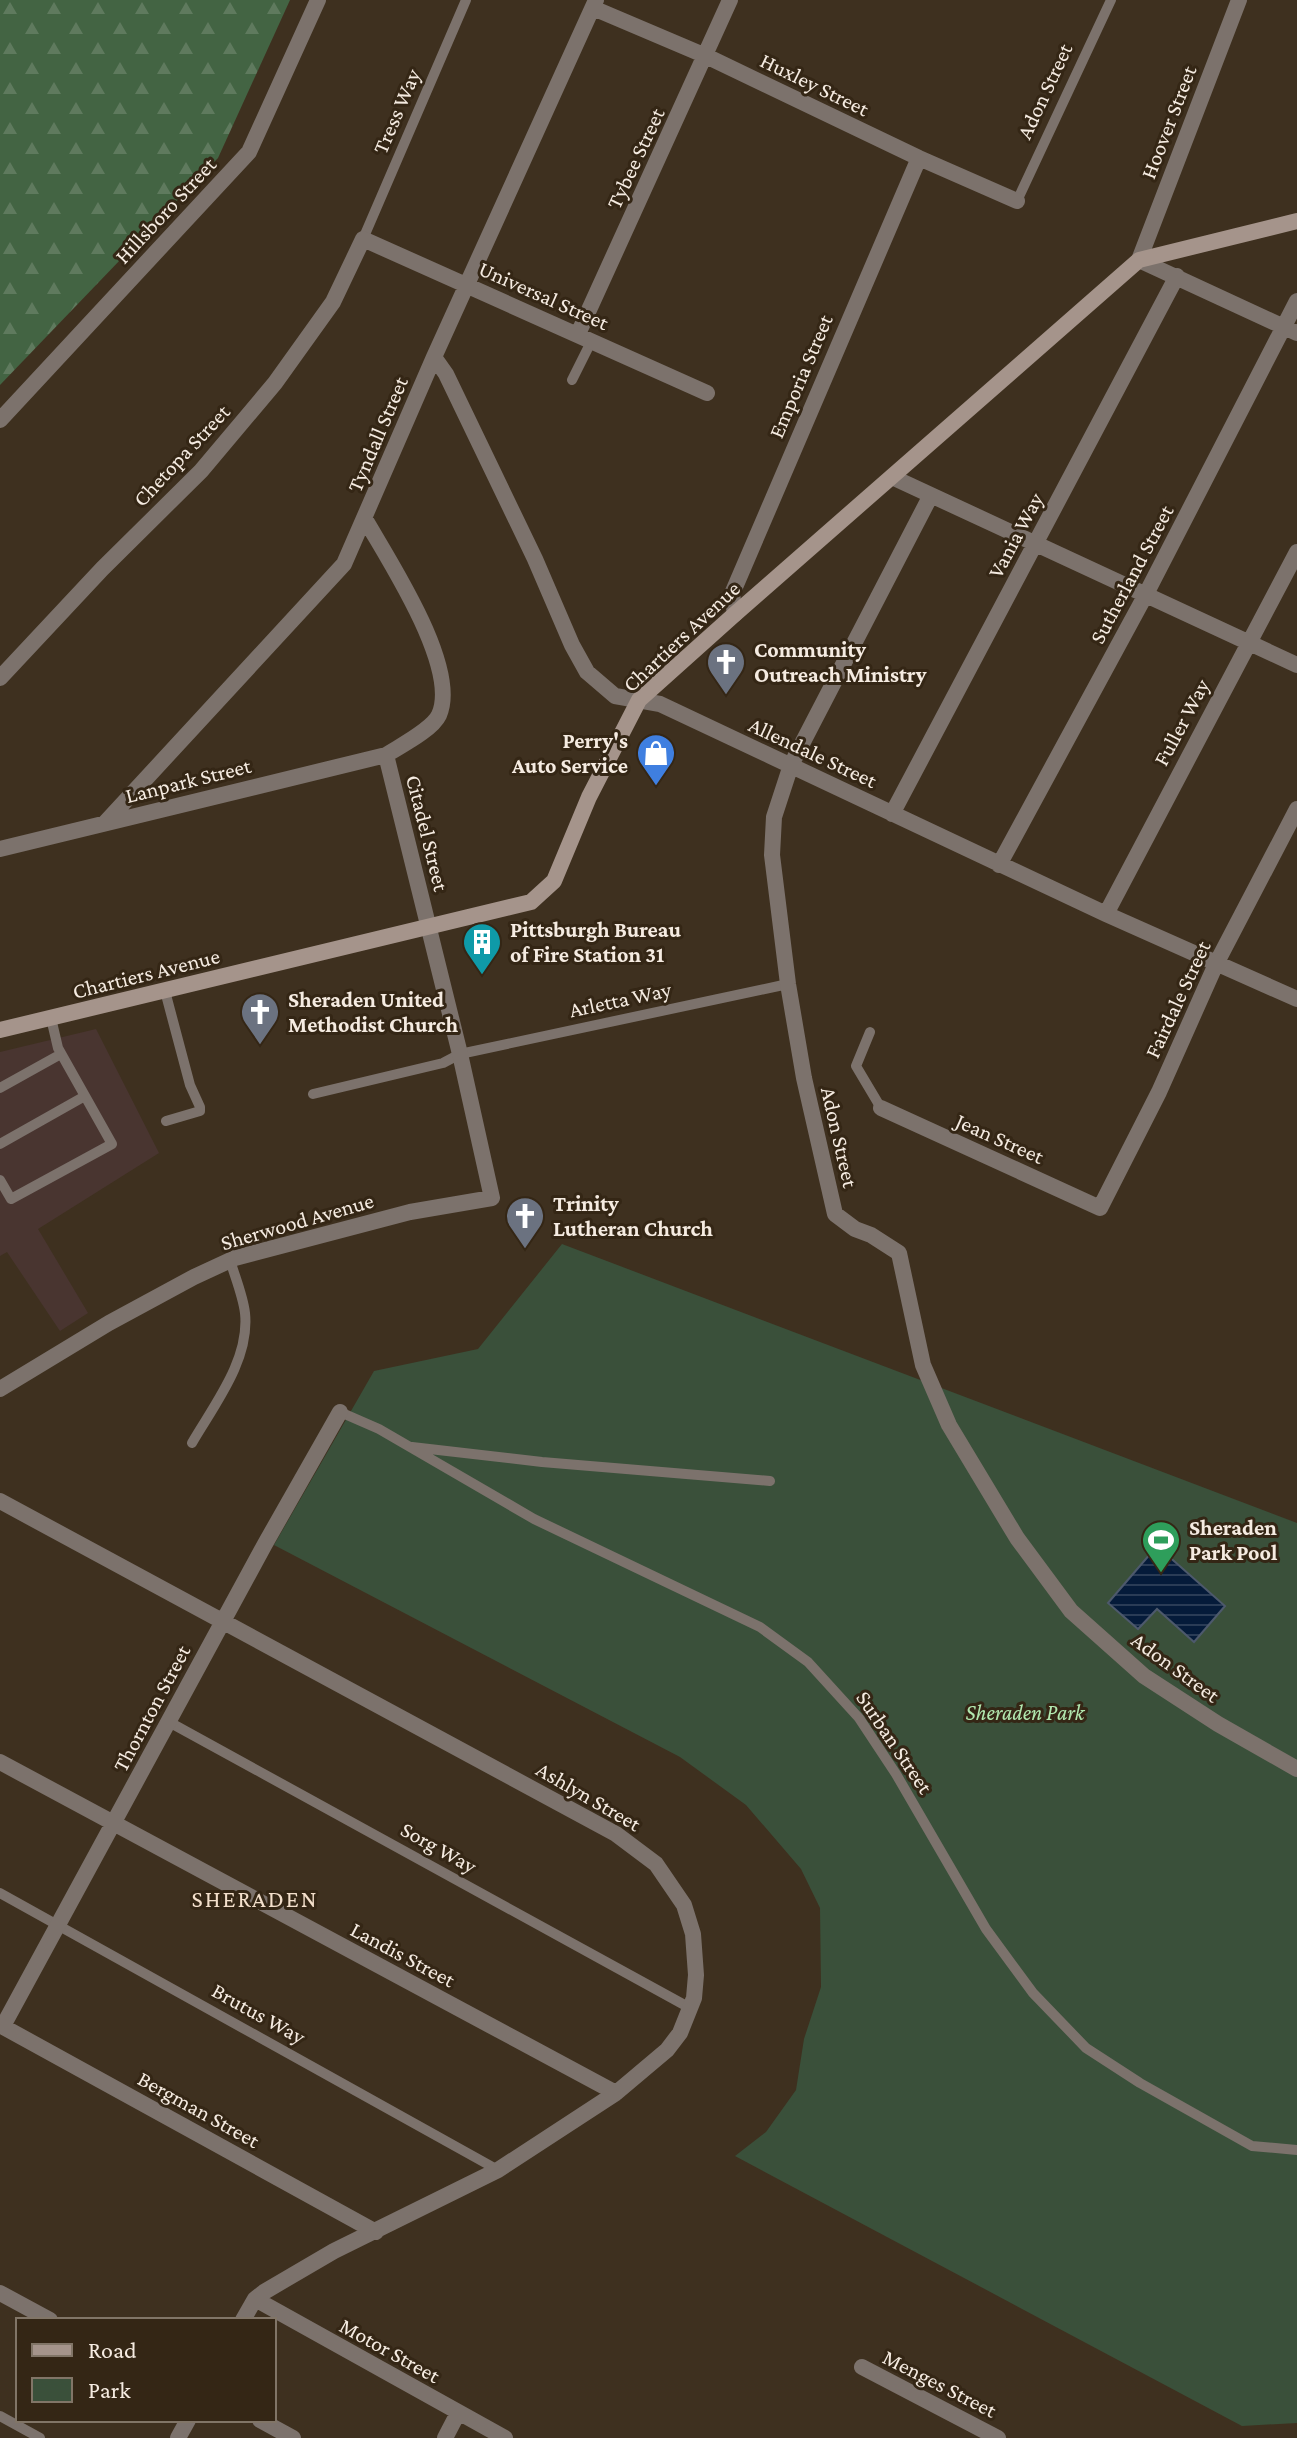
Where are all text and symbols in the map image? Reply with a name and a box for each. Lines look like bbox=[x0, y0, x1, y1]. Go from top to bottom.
street label: Adon Street bbox=[1011, 39, 1078, 143]
street label: Huxley Street bbox=[756, 47, 874, 122]
street label: Hoover Street bbox=[1135, 61, 1202, 182]
street label: Tress Way bbox=[367, 64, 426, 157]
street label: Tybee Street bbox=[601, 103, 670, 213]
street label: Hillsboro Street bbox=[110, 151, 222, 269]
street label: Universal Street bbox=[475, 256, 613, 336]
street label: Emporia Street bbox=[763, 310, 838, 442]
street label: Tyndall Street bbox=[342, 372, 413, 496]
street label: Chetopa Street bbox=[128, 399, 235, 511]
street label: Vania Way bbox=[983, 488, 1049, 582]
street label: Sutherland Street bbox=[1084, 500, 1179, 648]
street label: Chartiers Avenue bbox=[618, 576, 745, 697]
place label: Community Outreach Ministry bbox=[754, 637, 927, 687]
church icon: Community Outreach Ministry bbox=[705, 641, 747, 696]
street label: Fuller Way bbox=[1148, 674, 1215, 770]
street label: Allendale Street bbox=[745, 712, 881, 793]
place label: Perry's Auto Service bbox=[511, 728, 628, 778]
shop icon: Perry's Auto Service bbox=[635, 732, 677, 787]
street label: Lanpark Street bbox=[123, 753, 254, 808]
street label: Citadel Street bbox=[401, 772, 454, 894]
place label: Pittsburgh Bureau of Fire Station 31 bbox=[510, 917, 682, 967]
building icon: Pittsburgh Bureau of Fire Station 31 bbox=[461, 921, 503, 976]
street label: Fairdale Street bbox=[1139, 936, 1216, 1062]
street label: Chartiers Avenue bbox=[70, 943, 222, 1004]
street label: Arletta Way bbox=[567, 976, 674, 1023]
place label: Sheraden United Methodist Church bbox=[288, 987, 458, 1037]
church icon: Sheraden United Methodist Church bbox=[239, 991, 281, 1046]
street label: Adon Street bbox=[816, 1084, 863, 1191]
street label: Jean Street bbox=[950, 1107, 1048, 1169]
street label: Sherwood Avenue bbox=[218, 1188, 377, 1255]
place label: Trinity Lutheran Church bbox=[553, 1191, 713, 1241]
church icon: Trinity Lutheran Church bbox=[504, 1195, 546, 1250]
place label: Sheraden Park Pool bbox=[1189, 1515, 1278, 1565]
sports icon: Sheraden Park Pool bbox=[1140, 1519, 1182, 1574]
street label: Adon Street bbox=[1127, 1627, 1225, 1708]
street label: Thornton Street bbox=[108, 1640, 196, 1776]
street label: Surban Street bbox=[851, 1686, 939, 1799]
park label: Sheraden Park bbox=[966, 1700, 1086, 1725]
street label: Ashlyn Street bbox=[532, 1757, 646, 1837]
street label: Sorg Way bbox=[396, 1816, 482, 1879]
district label: SHERADEN bbox=[191, 1885, 319, 1912]
street label: Landis Street bbox=[346, 1916, 460, 1993]
street label: Brutus Way bbox=[208, 1978, 310, 2050]
street label: Bergman Street bbox=[134, 2066, 265, 2153]
street label: Motor Street bbox=[335, 2313, 445, 2389]
legend bbox=[16, 2318, 276, 2422]
text: Road bbox=[88, 2336, 137, 2363]
street label: Menges Street bbox=[879, 2344, 1001, 2423]
text: Park bbox=[88, 2376, 131, 2403]

